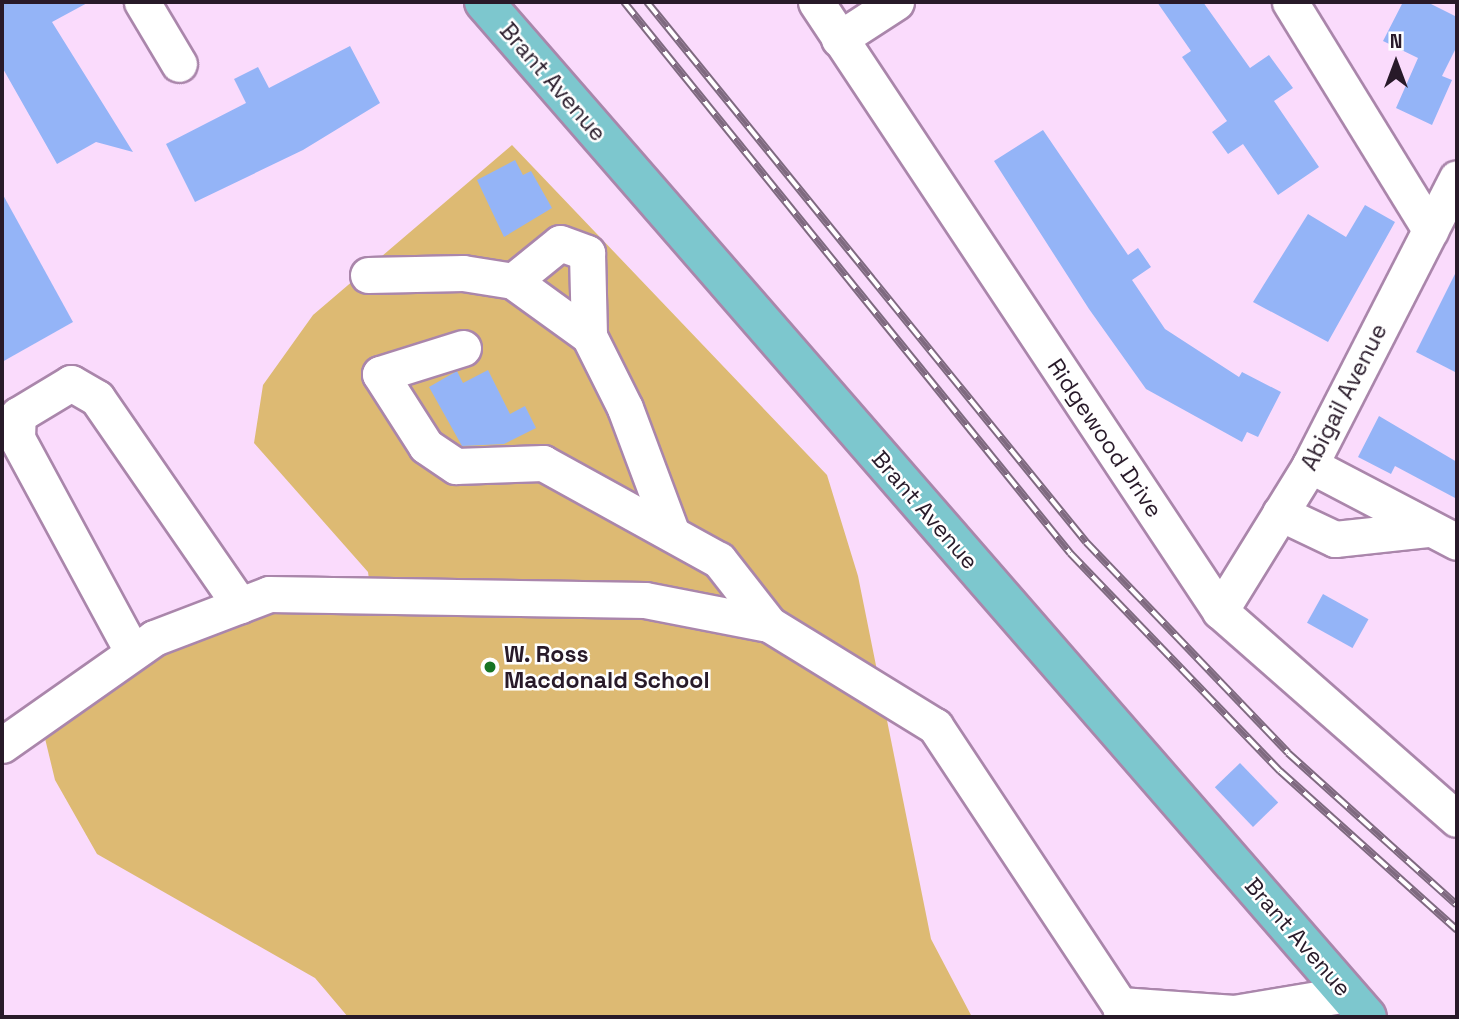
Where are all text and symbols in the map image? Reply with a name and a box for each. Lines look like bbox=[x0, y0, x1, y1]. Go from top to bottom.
street label: Brant Avenue bbox=[494, 17, 612, 147]
north arrow bbox=[1361, 28, 1431, 98]
text: N bbox=[1390, 29, 1402, 54]
street label: Abigail Avenue bbox=[1295, 319, 1393, 475]
street label: Ridgewood Drive bbox=[1042, 353, 1168, 523]
street label: Brant Avenue bbox=[866, 445, 984, 575]
place label: W. Ross Macdonald School bbox=[504, 640, 710, 694]
marker: W. Ross Macdonald School bbox=[482, 659, 498, 675]
street label: Brant Avenue bbox=[1239, 872, 1357, 1002]

